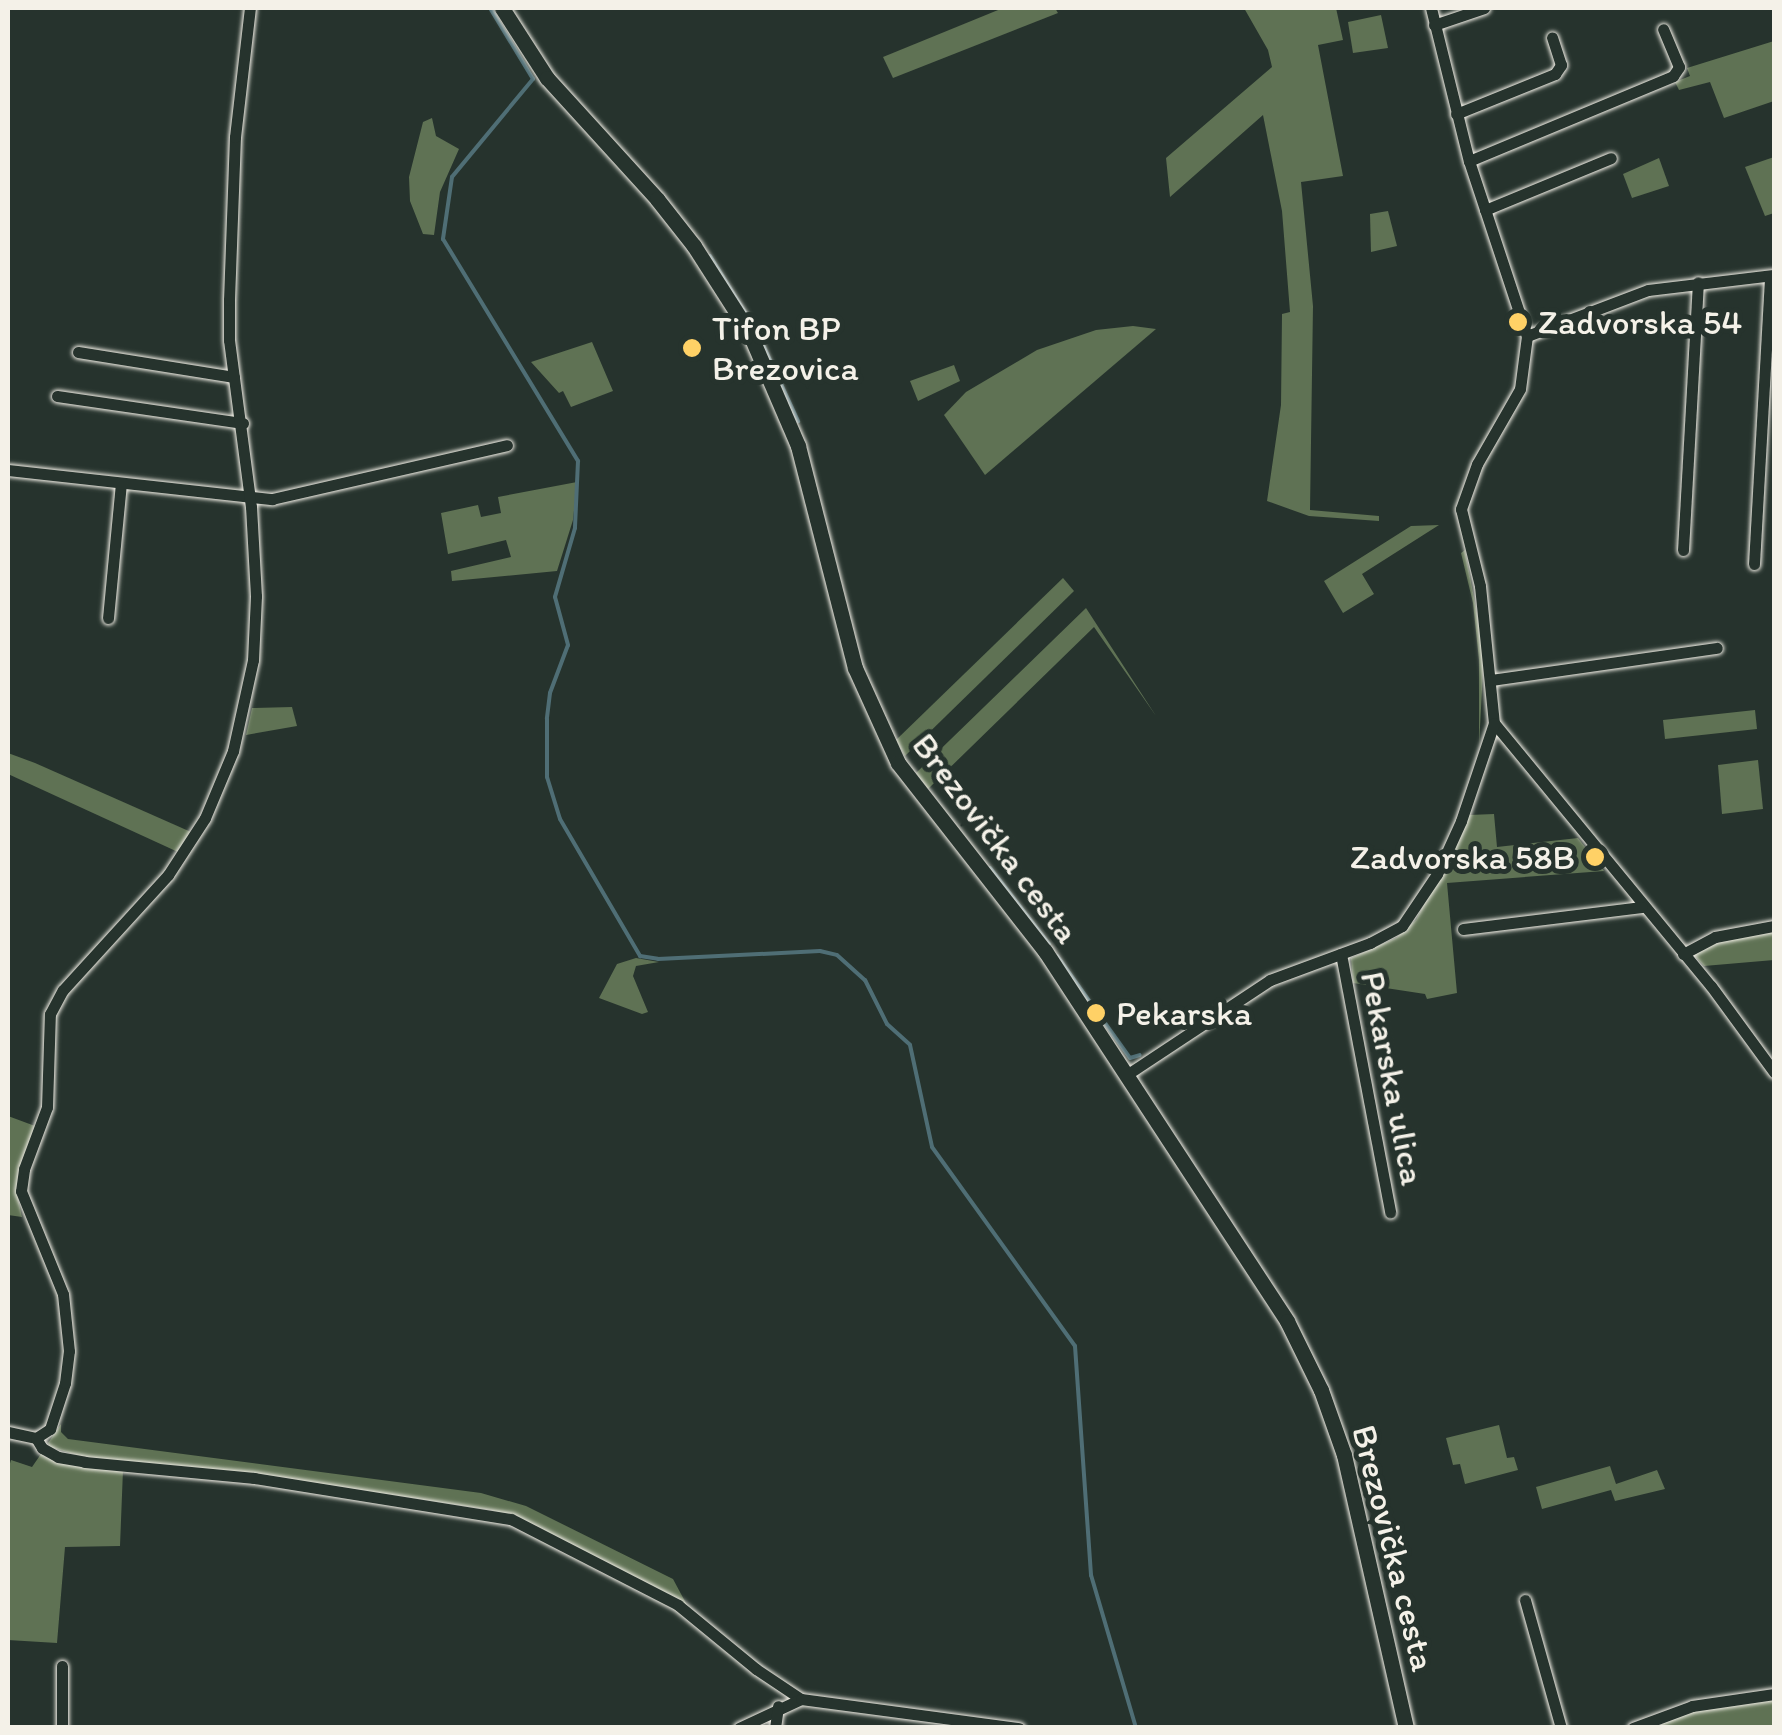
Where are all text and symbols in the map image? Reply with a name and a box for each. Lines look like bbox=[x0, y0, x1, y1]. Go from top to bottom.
place label: Zadvorska 54 bbox=[1538, 301, 1742, 343]
place label: Tifon BP Brezovica bbox=[712, 307, 859, 389]
marker: Zadvorska 54 bbox=[1507, 311, 1529, 333]
marker: Tifon BP Brezovica bbox=[681, 337, 703, 359]
street label: Brezovička cesta bbox=[903, 725, 1089, 951]
place label: Zadvorska 58B bbox=[1350, 836, 1575, 878]
marker: Zadvorska 58B bbox=[1584, 846, 1606, 868]
street label: Pekarska ulica bbox=[1352, 968, 1434, 1188]
place label: Pekarska bbox=[1116, 992, 1252, 1034]
marker: Pekarska bbox=[1085, 1002, 1107, 1024]
street label: Brezovička cesta bbox=[1343, 1421, 1445, 1675]

